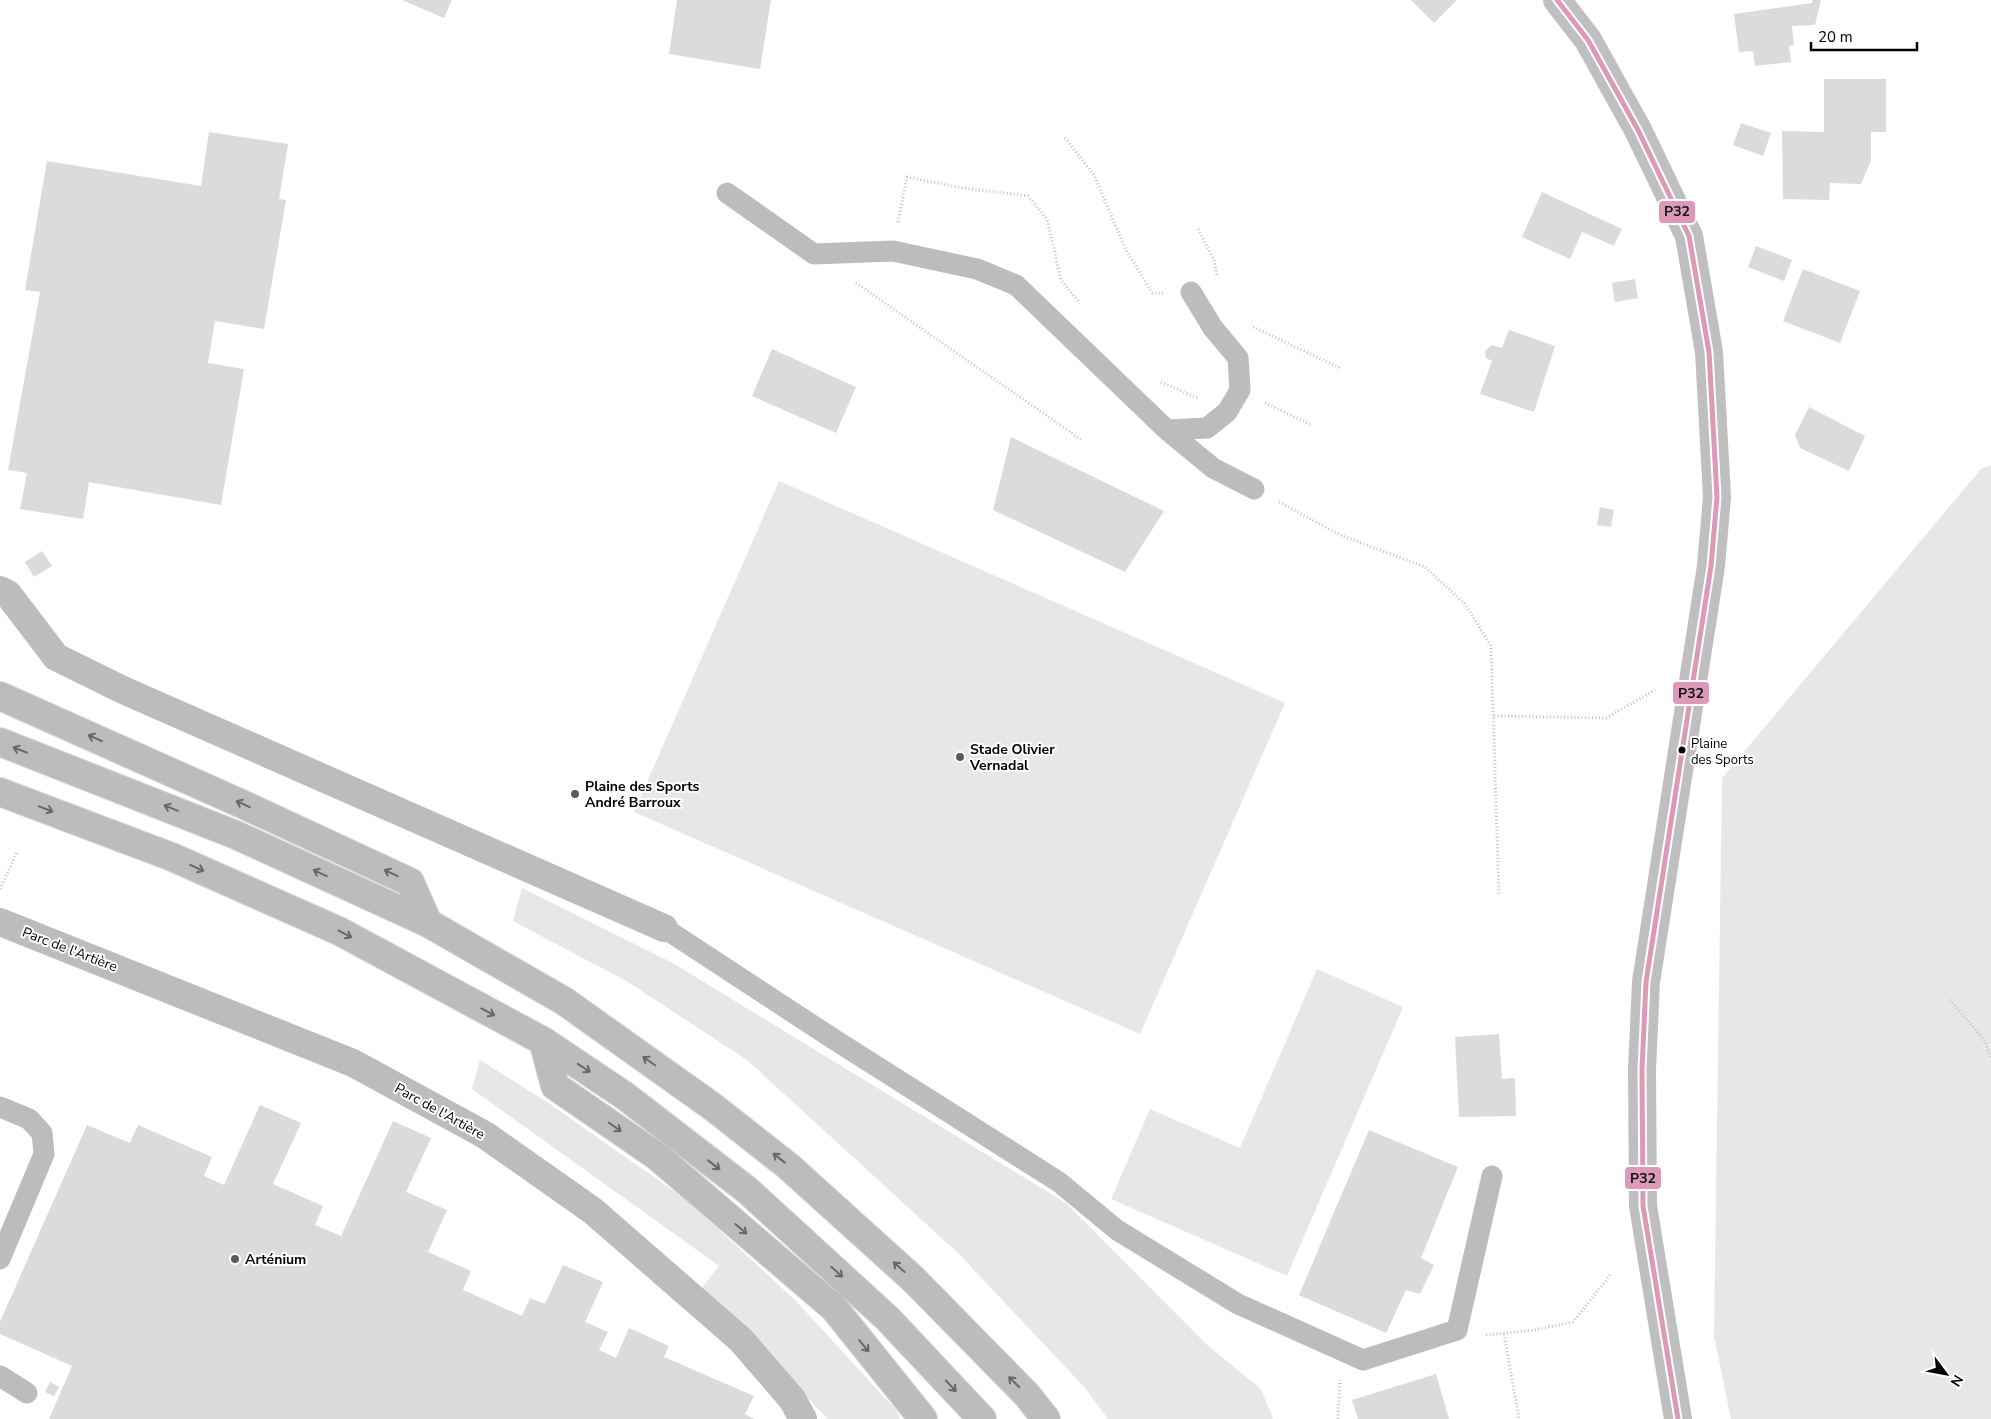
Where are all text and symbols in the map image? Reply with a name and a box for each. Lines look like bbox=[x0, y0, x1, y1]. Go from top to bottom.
scale bar bbox=[1811, 20, 1917, 52]
text: 20 m bbox=[1818, 27, 1853, 47]
line badge: P32 bbox=[1658, 200, 1696, 224]
text: P32 bbox=[1664, 202, 1690, 221]
line badge: P32 bbox=[1672, 681, 1710, 705]
text: P32 bbox=[1678, 684, 1704, 703]
one-way arrow bbox=[88, 733, 103, 743]
place label: Plaine des Sports bbox=[1691, 735, 1754, 769]
place label: Stade Olivier Vernadal bbox=[969, 740, 1055, 775]
one-way arrow bbox=[13, 744, 28, 754]
marker: Plaine des Sports bbox=[1677, 745, 1687, 755]
marker: Stade Olivier Vernadal bbox=[954, 751, 966, 763]
place label: Plaine des Sports André Barroux bbox=[585, 777, 700, 812]
marker: Plaine des Sports André Barroux bbox=[569, 788, 581, 800]
one-way arrow bbox=[236, 799, 251, 809]
one-way arrow bbox=[164, 803, 179, 813]
one-way arrow bbox=[37, 805, 53, 814]
one-way arrow bbox=[189, 863, 204, 873]
one-way arrow bbox=[313, 868, 328, 878]
one-way arrow bbox=[384, 868, 399, 877]
street label: Parc de l'Artière bbox=[20, 923, 120, 976]
one-way arrow bbox=[337, 930, 352, 940]
one-way arrow bbox=[481, 1007, 495, 1017]
one-way arrow bbox=[642, 1056, 656, 1066]
one-way arrow bbox=[577, 1063, 591, 1073]
street label: Parc de l'Artière bbox=[391, 1079, 488, 1144]
one-way arrow bbox=[607, 1122, 621, 1132]
one-way arrow bbox=[773, 1153, 786, 1164]
one-way arrow bbox=[707, 1159, 720, 1170]
line badge: P32 bbox=[1624, 1166, 1662, 1190]
text: P32 bbox=[1630, 1169, 1656, 1188]
one-way arrow bbox=[735, 1223, 748, 1234]
place label: Arténium bbox=[245, 1250, 306, 1269]
marker: Arténium bbox=[229, 1253, 241, 1265]
one-way arrow bbox=[893, 1261, 906, 1273]
one-way arrow bbox=[830, 1266, 843, 1278]
one-way arrow bbox=[859, 1339, 870, 1352]
north arrow bbox=[1921, 1349, 1971, 1399]
text: N bbox=[1946, 1371, 1967, 1390]
one-way arrow bbox=[1009, 1376, 1021, 1388]
one-way arrow bbox=[946, 1380, 957, 1393]

